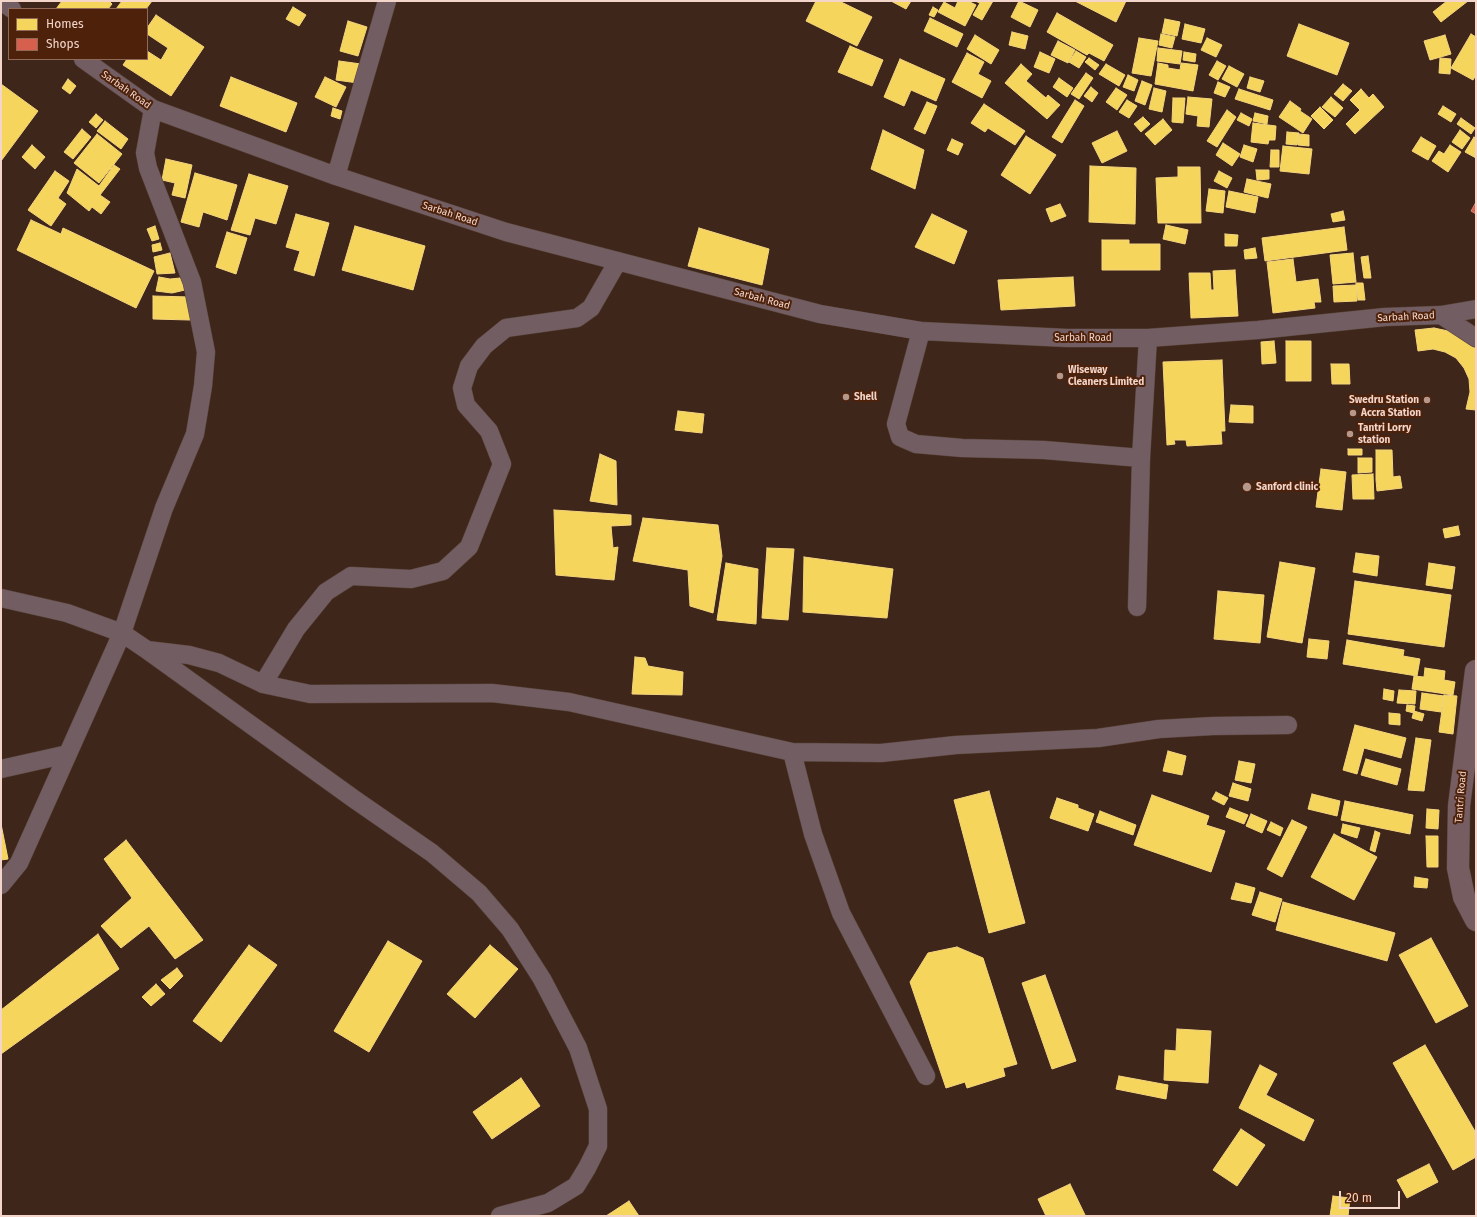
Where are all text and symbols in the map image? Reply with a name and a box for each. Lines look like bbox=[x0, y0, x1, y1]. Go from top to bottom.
legend bbox=[8, 8, 148, 60]
text: Homes bbox=[46, 17, 84, 31]
text: Shops bbox=[46, 37, 79, 51]
street label: Sarbah Road bbox=[99, 69, 153, 111]
street label: Sarbah Road bbox=[421, 199, 479, 229]
street label: Sarbah Road bbox=[733, 286, 791, 312]
street label: Sarbah Road bbox=[1377, 310, 1435, 324]
street label: Sarbah Road bbox=[1054, 332, 1112, 344]
place label: Wiseway Cleaners Limited bbox=[1068, 364, 1144, 388]
marker: Wiseway Cleaners Limited bbox=[1055, 371, 1065, 381]
place label: Shell bbox=[854, 391, 877, 403]
marker: Shell bbox=[841, 392, 851, 402]
place label: Swedru Station bbox=[1349, 394, 1419, 406]
marker: Swedru Station bbox=[1422, 395, 1432, 405]
place label: Accra Station bbox=[1361, 407, 1421, 419]
marker: Accra Station bbox=[1348, 408, 1358, 418]
place label: Tantri Lorry station bbox=[1358, 422, 1411, 446]
marker: Tantri Lorry station bbox=[1345, 429, 1355, 439]
marker: Sanford clinic bbox=[1241, 481, 1253, 493]
place label: Sanford clinic bbox=[1256, 481, 1318, 493]
street label: Tantri Road bbox=[1453, 771, 1469, 823]
scale bar bbox=[1341, 1183, 1402, 1209]
text: 20 m bbox=[1346, 1191, 1372, 1205]

